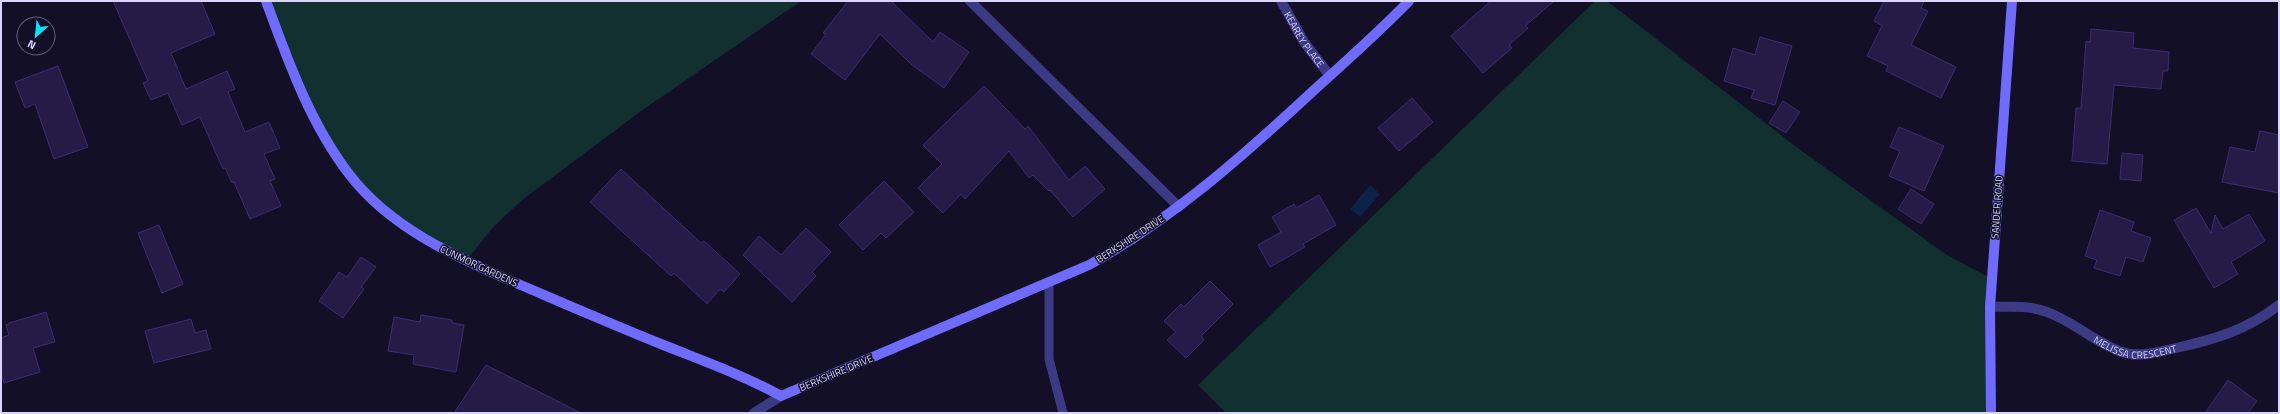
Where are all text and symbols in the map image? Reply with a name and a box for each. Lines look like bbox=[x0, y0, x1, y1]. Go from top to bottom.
street label: KEAREY PLACE bbox=[1281, 9, 1328, 71]
north arrow bbox=[16, 16, 56, 56]
text: N bbox=[24, 36, 38, 54]
street label: SANDER ROAD bbox=[1987, 175, 2007, 239]
street label: BERKSHIRE DRIVE bbox=[1093, 211, 1167, 267]
street label: CUNMOR GARDENS bbox=[438, 241, 520, 291]
street label: MELISSA CRESCENT bbox=[2091, 332, 2179, 362]
street label: BERKSHIRE DRIVE bbox=[797, 351, 875, 395]

